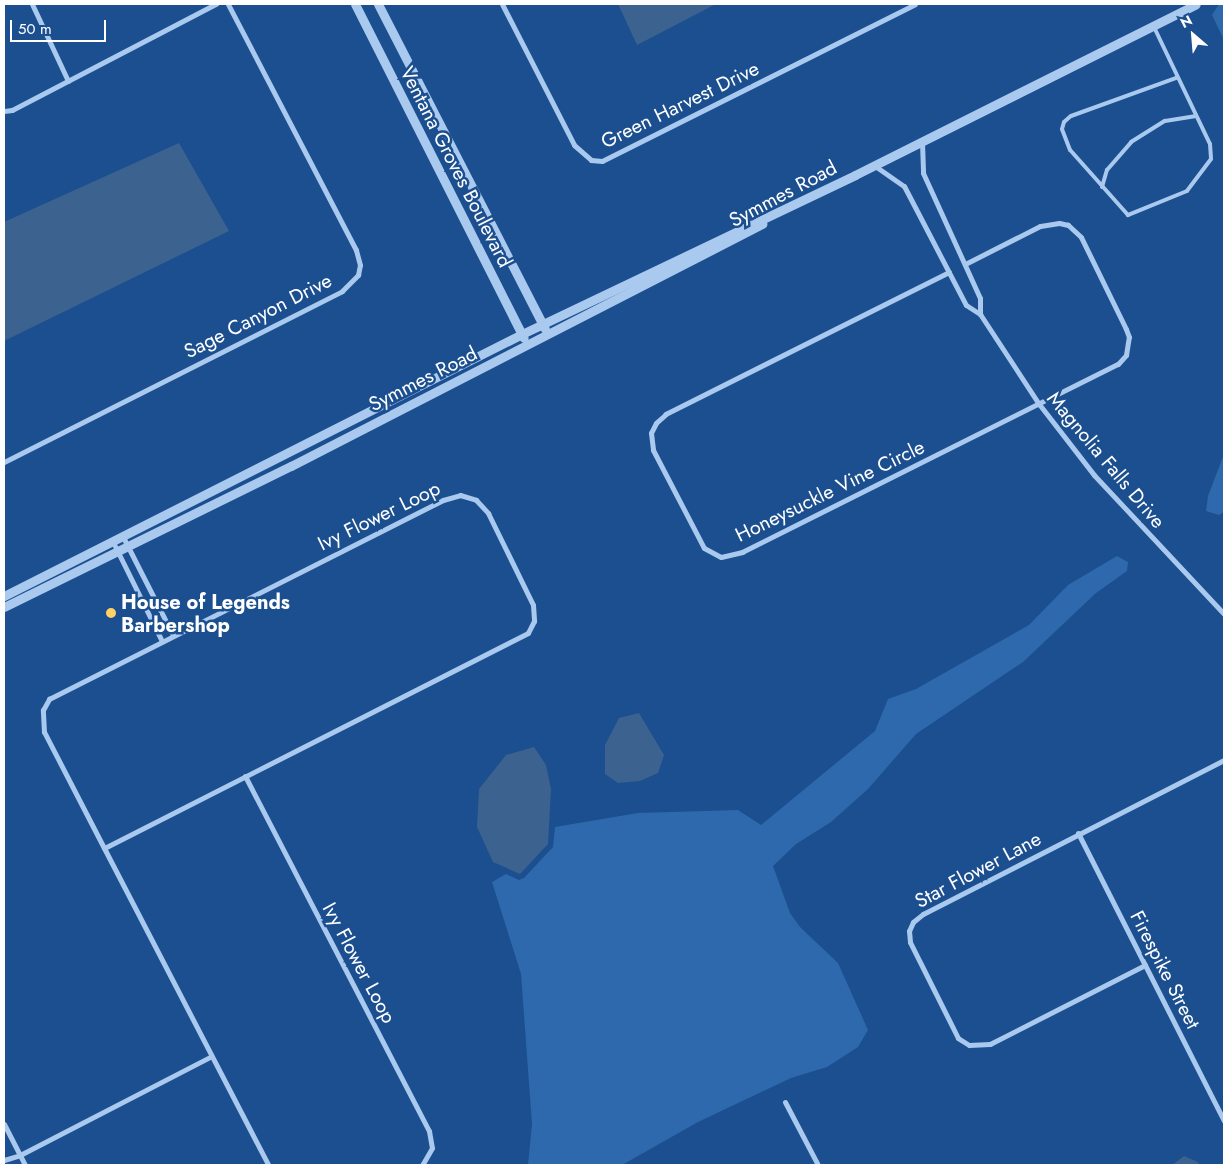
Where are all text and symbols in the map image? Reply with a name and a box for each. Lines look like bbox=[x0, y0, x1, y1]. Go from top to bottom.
scale bar bbox=[12, 10, 109, 42]
north arrow bbox=[1168, 10, 1218, 60]
text: N bbox=[1177, 10, 1196, 33]
text: 50 m bbox=[18, 18, 52, 40]
street label: Green Harvest Drive bbox=[597, 56, 763, 154]
street label: Ventana Groves Boulevard bbox=[395, 62, 517, 272]
street label: Symmes Road bbox=[725, 156, 841, 232]
street label: Sage Canyon Drive bbox=[180, 268, 336, 364]
street label: Symmes Road bbox=[365, 341, 481, 417]
street label: Magnolia Falls Drive bbox=[1042, 387, 1170, 533]
street label: Honeysuckle Vine Circle bbox=[732, 435, 928, 547]
street label: Ivy Flower Loop bbox=[314, 476, 444, 556]
place label: House of Legends Barbershop bbox=[121, 590, 290, 637]
marker: House of Legends Barbershop bbox=[105, 607, 117, 619]
street label: Star Flower Lane bbox=[911, 827, 1045, 913]
street label: Ivy Flower Loop bbox=[317, 899, 401, 1027]
street label: Firespike Street bbox=[1125, 907, 1205, 1033]

